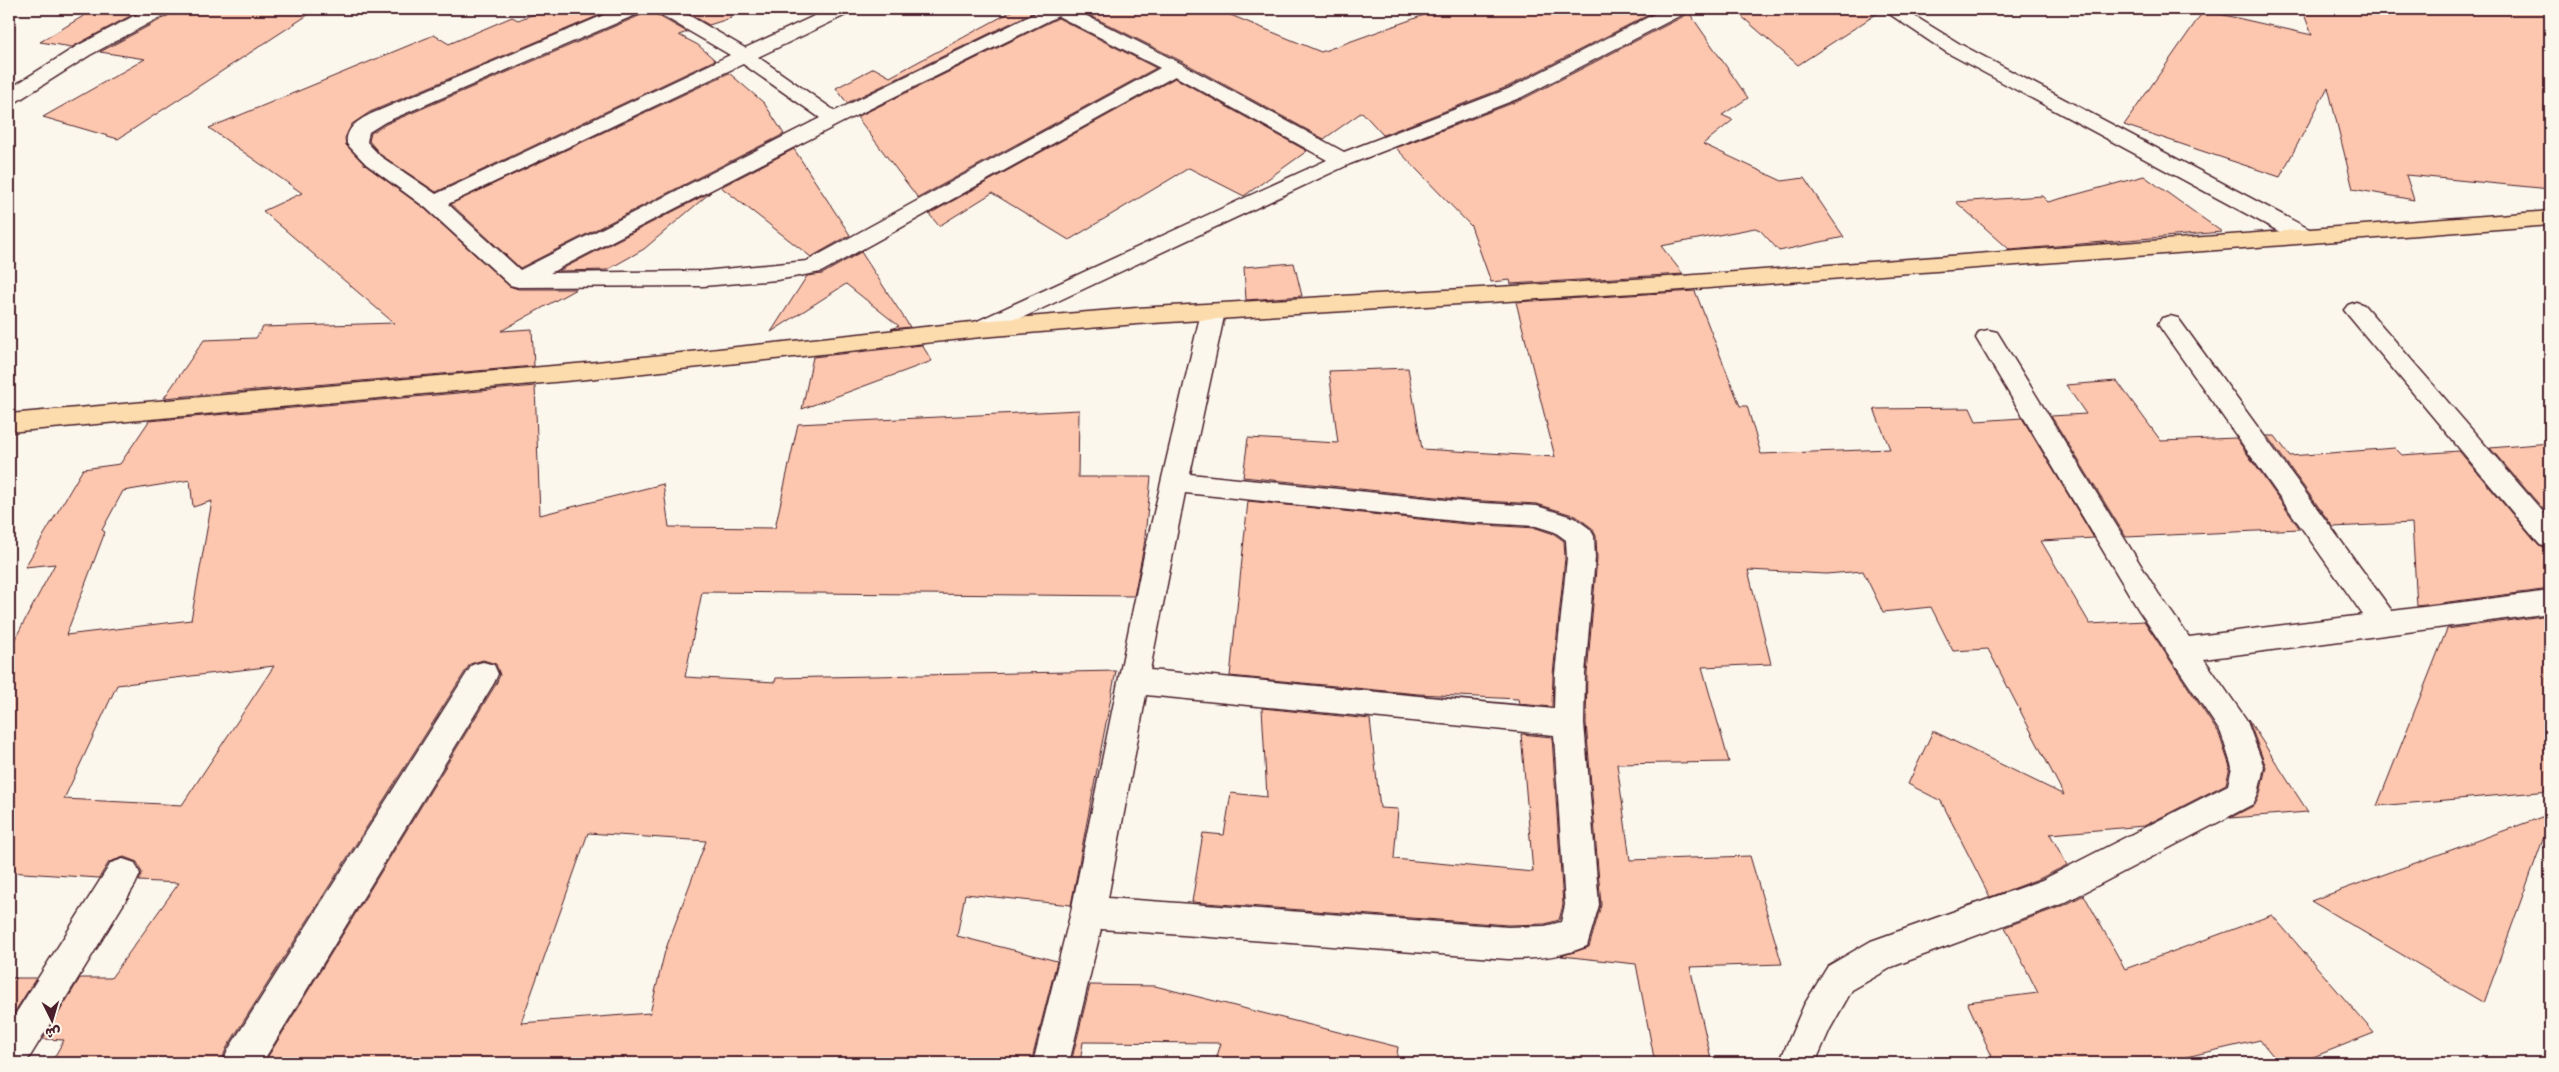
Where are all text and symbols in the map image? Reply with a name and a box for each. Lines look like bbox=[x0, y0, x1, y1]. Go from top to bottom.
north arrow bbox=[28, 994, 78, 1044]
text: ش bbox=[45, 1023, 62, 1042]

